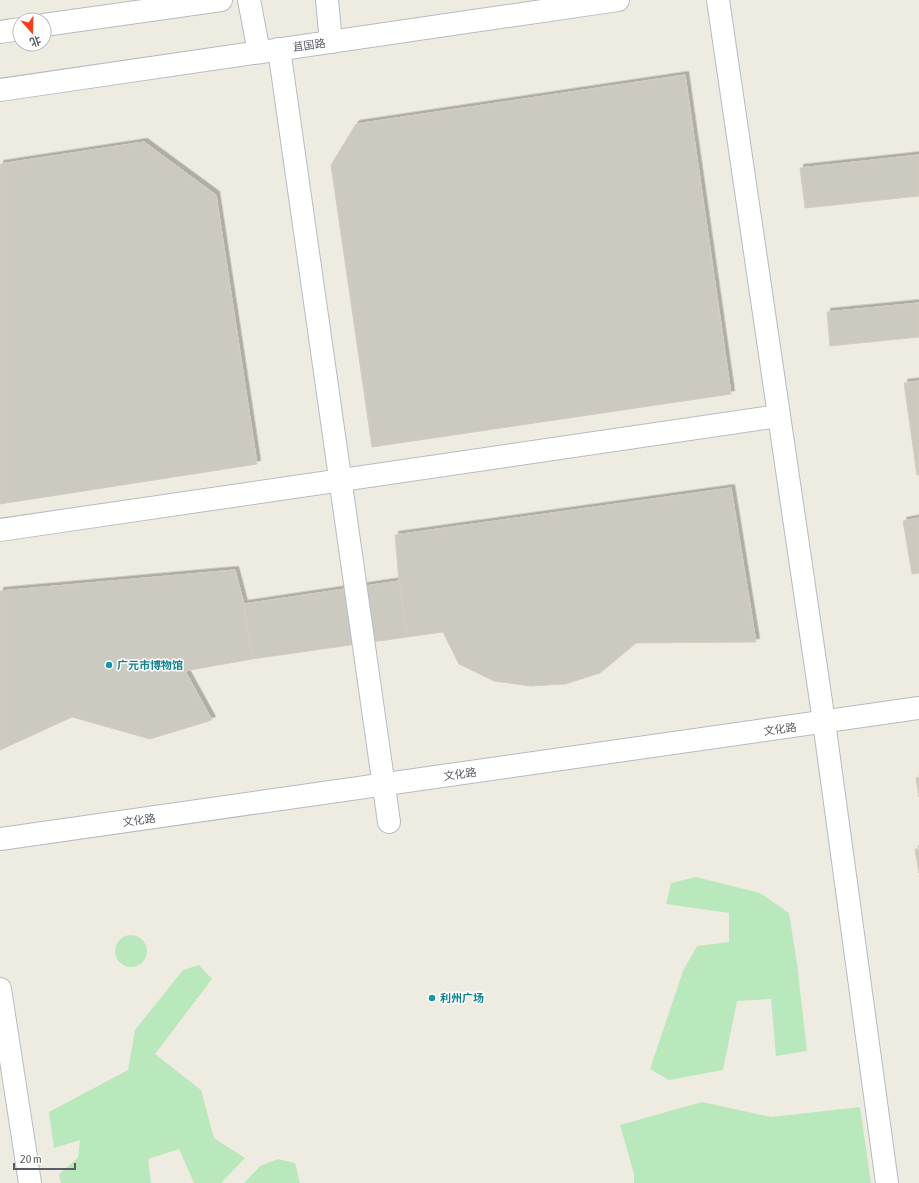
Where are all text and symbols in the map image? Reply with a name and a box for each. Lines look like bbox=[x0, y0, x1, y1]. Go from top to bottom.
north arrow bbox=[12, 12, 52, 52]
text: 北 bbox=[28, 34, 43, 49]
street label: 苴国路 bbox=[292, 37, 326, 53]
place label: 广元市博物馆 bbox=[117, 659, 183, 671]
marker: 广元市博物馆 bbox=[104, 660, 114, 670]
street label: 文化路 bbox=[763, 721, 797, 737]
street label: 文化路 bbox=[443, 766, 477, 782]
street label: 文化路 bbox=[122, 812, 156, 828]
place label: 利州广场 bbox=[440, 992, 484, 1004]
marker: 利州广场 bbox=[427, 993, 437, 1003]
scale bar bbox=[14, 1145, 75, 1171]
text: 20 m bbox=[20, 1152, 42, 1166]

